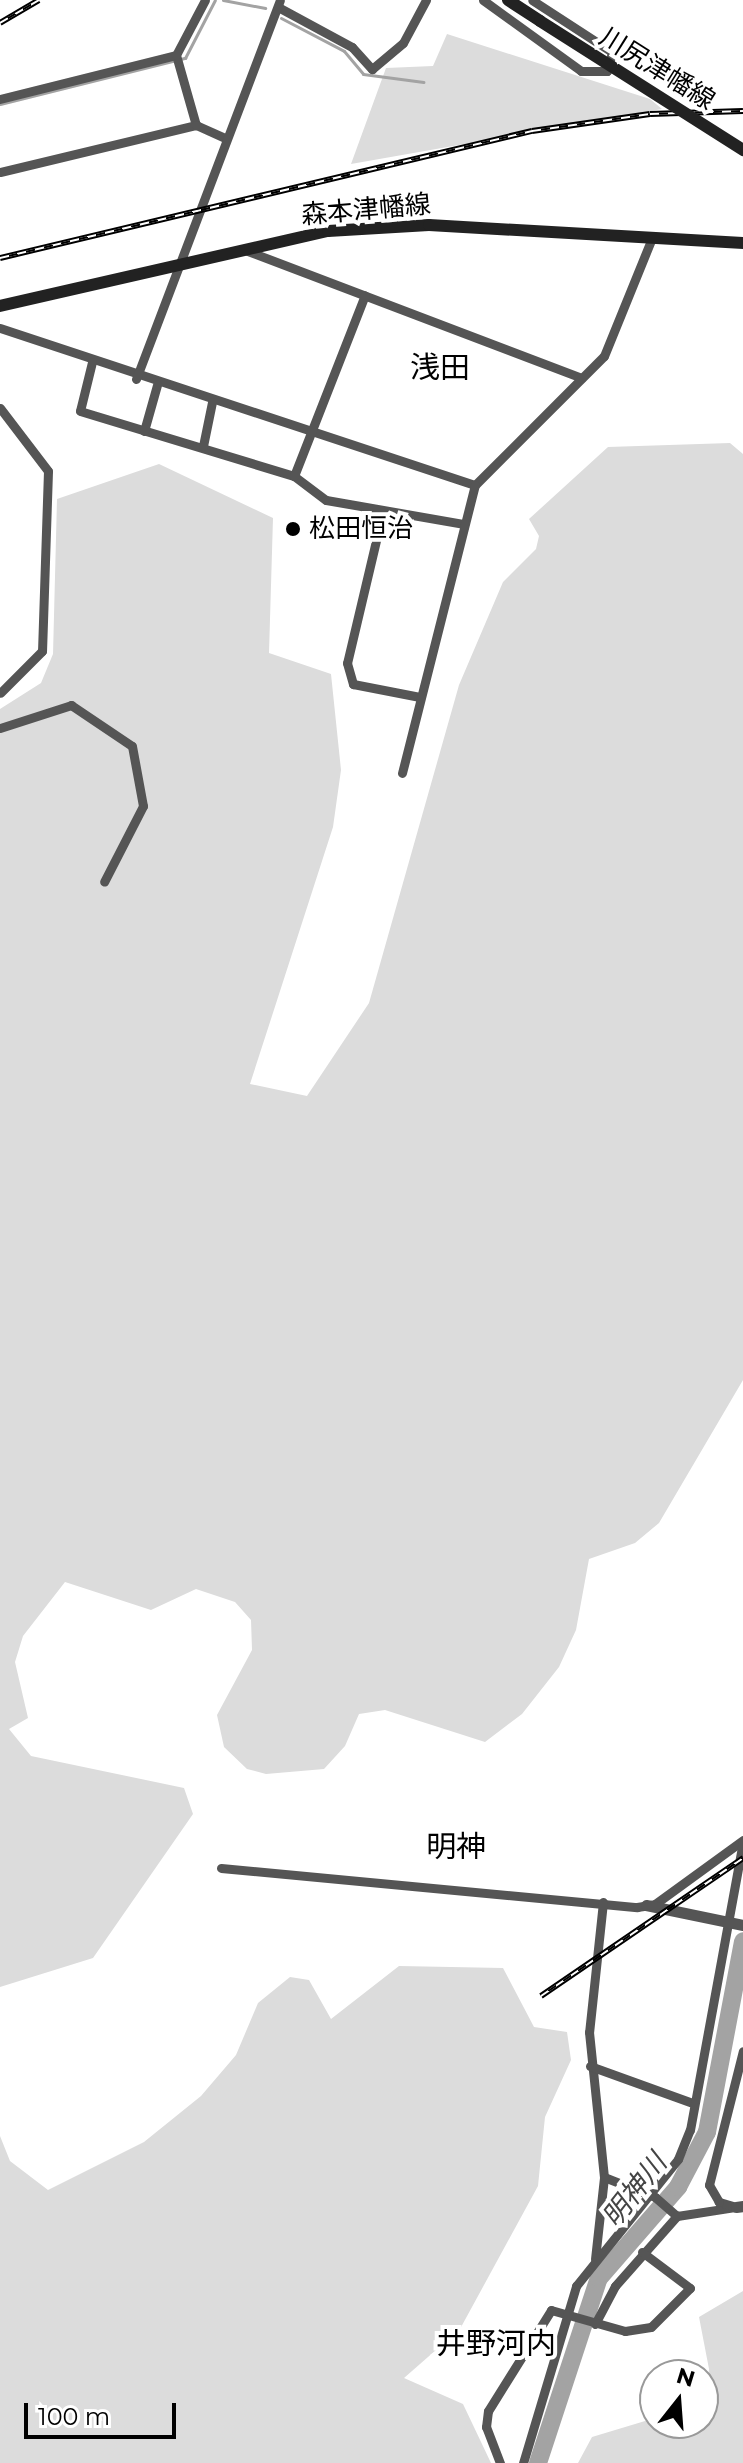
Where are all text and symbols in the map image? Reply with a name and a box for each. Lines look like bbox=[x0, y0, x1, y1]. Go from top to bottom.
street label: 川尻津幡線 bbox=[594, 21, 720, 117]
street label: 森本津幡線 bbox=[300, 189, 432, 231]
district label: 浅田 bbox=[410, 350, 470, 386]
place label: 松田恒治 bbox=[309, 513, 413, 545]
marker: 松田恒治 bbox=[284, 520, 302, 538]
district label: 明神 bbox=[426, 1829, 486, 1865]
water label: 明神川 bbox=[595, 2147, 673, 2233]
district label: 井野河内 bbox=[436, 2326, 556, 2362]
north arrow bbox=[639, 2359, 719, 2439]
text: N bbox=[673, 2362, 698, 2393]
scale bar bbox=[28, 2387, 180, 2437]
text: 100 m bbox=[38, 2402, 110, 2431]

